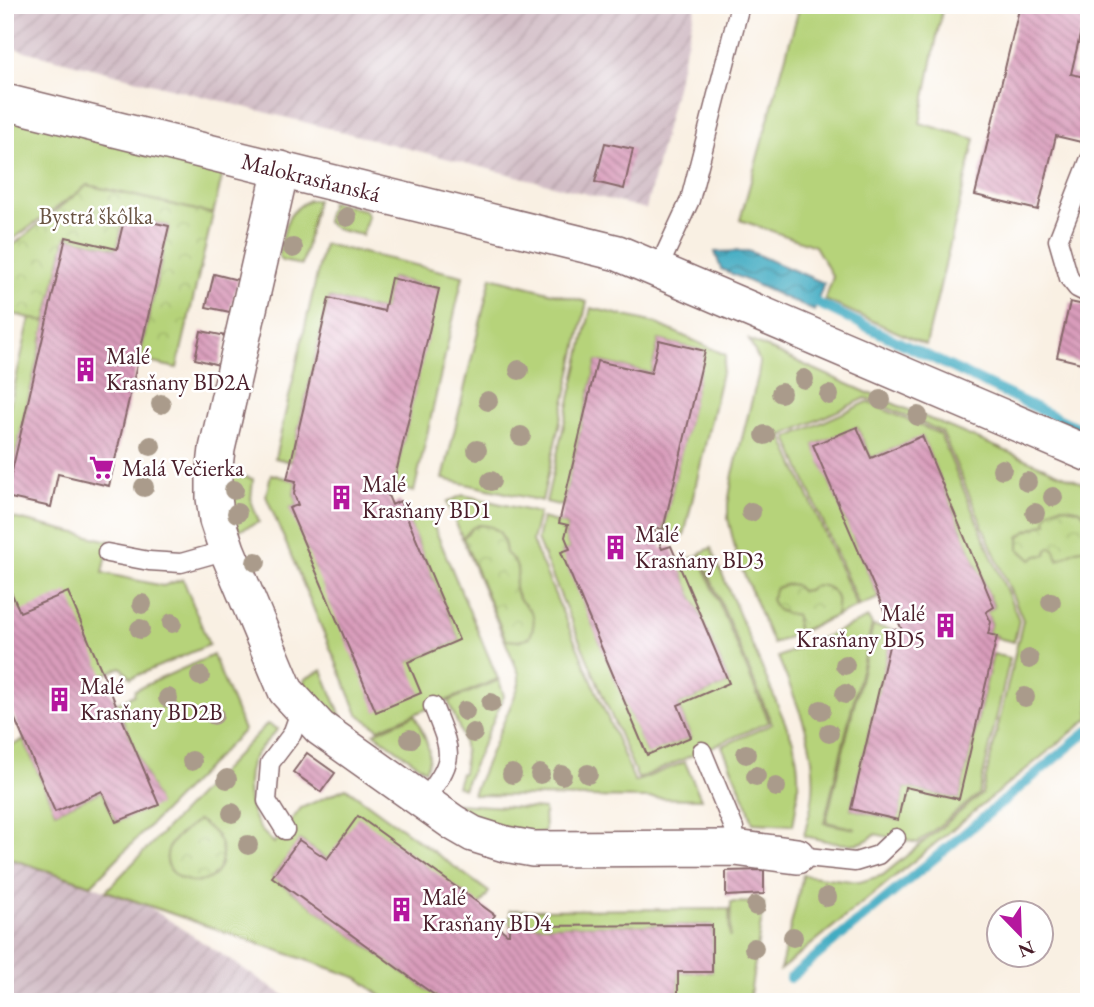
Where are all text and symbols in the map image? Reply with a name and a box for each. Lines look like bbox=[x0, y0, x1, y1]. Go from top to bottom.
street label: Malokrasňanská bbox=[238, 146, 384, 209]
park label: Bystrá škôlka bbox=[39, 201, 154, 231]
place label: Malé Krasňany BD2A bbox=[106, 341, 252, 397]
building icon: Malé Krasňany BD2A bbox=[72, 355, 100, 383]
place label: Malá Večierka bbox=[122, 453, 245, 483]
supermarket icon: Malá Večierka bbox=[88, 454, 116, 482]
place label: Malé Krasňany BD1 bbox=[362, 469, 491, 525]
building icon: Malé Krasňany BD1 bbox=[328, 483, 356, 511]
place label: Malé Krasňany BD3 bbox=[635, 519, 764, 575]
building icon: Malé Krasňany BD3 bbox=[601, 533, 629, 561]
place label: Malé Krasňany BD5 bbox=[796, 598, 925, 654]
building icon: Malé Krasňany BD5 bbox=[931, 612, 959, 640]
place label: Malé Krasňany BD2B bbox=[80, 671, 223, 727]
building icon: Malé Krasňany BD2B bbox=[46, 685, 74, 713]
place label: Malé Krasňany BD4 bbox=[422, 882, 552, 938]
building icon: Malé Krasňany BD4 bbox=[388, 896, 416, 924]
north arrow bbox=[986, 898, 1056, 968]
text: N bbox=[1014, 935, 1038, 964]

